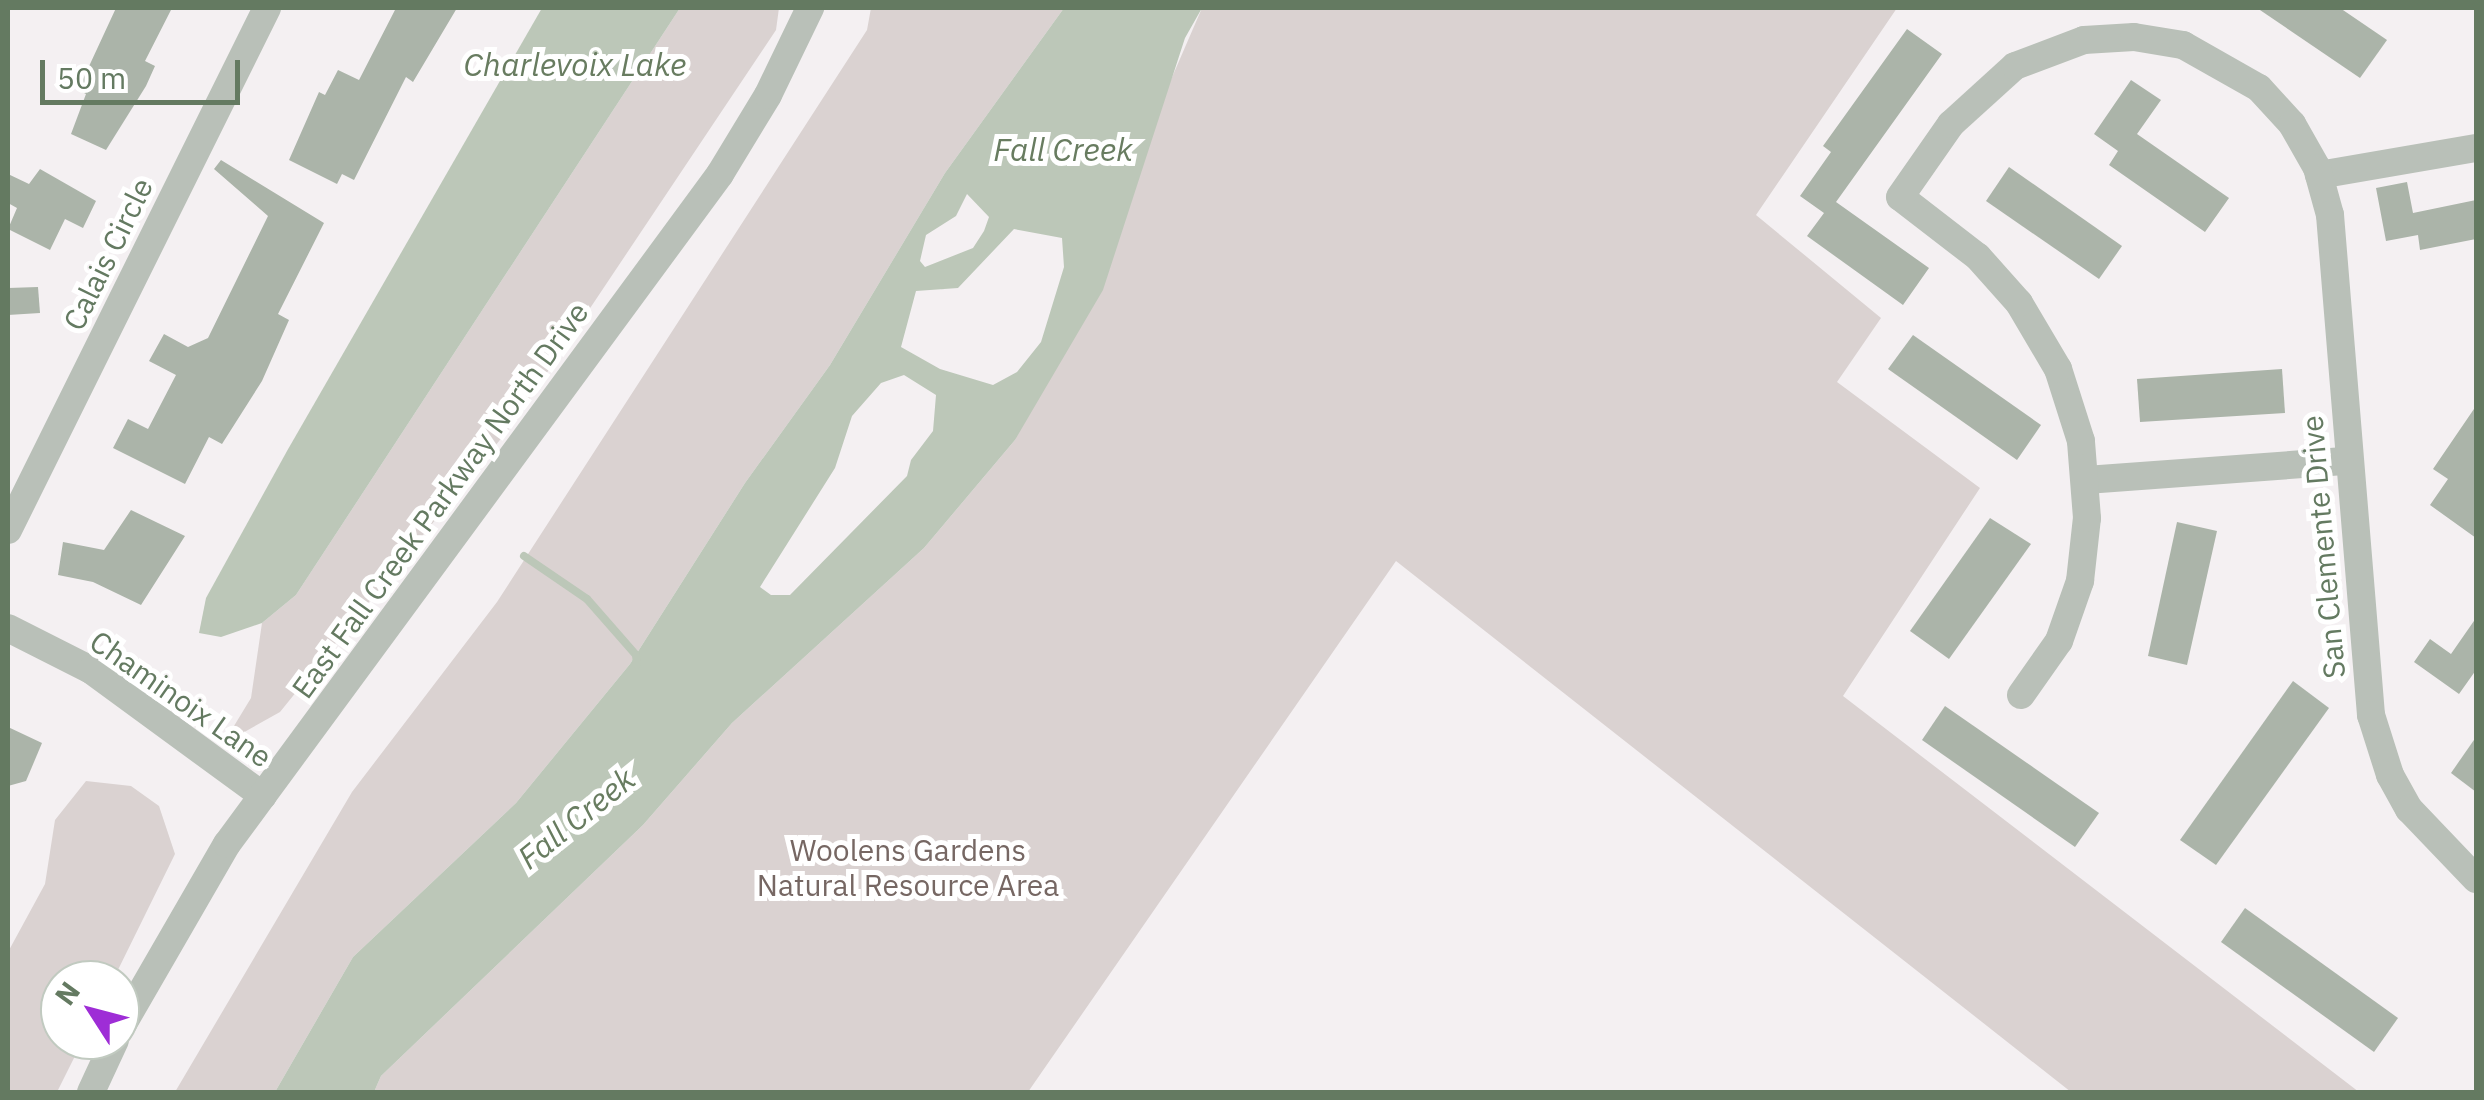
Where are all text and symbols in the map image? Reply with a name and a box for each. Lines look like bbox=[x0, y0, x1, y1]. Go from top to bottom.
scale bar bbox=[45, 40, 245, 102]
water label: Charlevoix Lake bbox=[464, 45, 686, 83]
text: 50 m bbox=[57, 58, 126, 97]
water label: Fall Creek bbox=[993, 130, 1133, 168]
street label: Calais Circle bbox=[56, 172, 160, 336]
street label: East Fall Creek Parkway North Drive bbox=[284, 295, 596, 705]
street label: San Clemente Drive bbox=[2294, 414, 2352, 680]
street label: Chaminoix Lane bbox=[83, 623, 279, 775]
water label: Fall Creek bbox=[510, 759, 642, 877]
park label: Woolens Gardens Natural Resource Area bbox=[757, 832, 1059, 902]
north arrow bbox=[40, 960, 140, 1060]
text: N bbox=[46, 974, 88, 1012]

